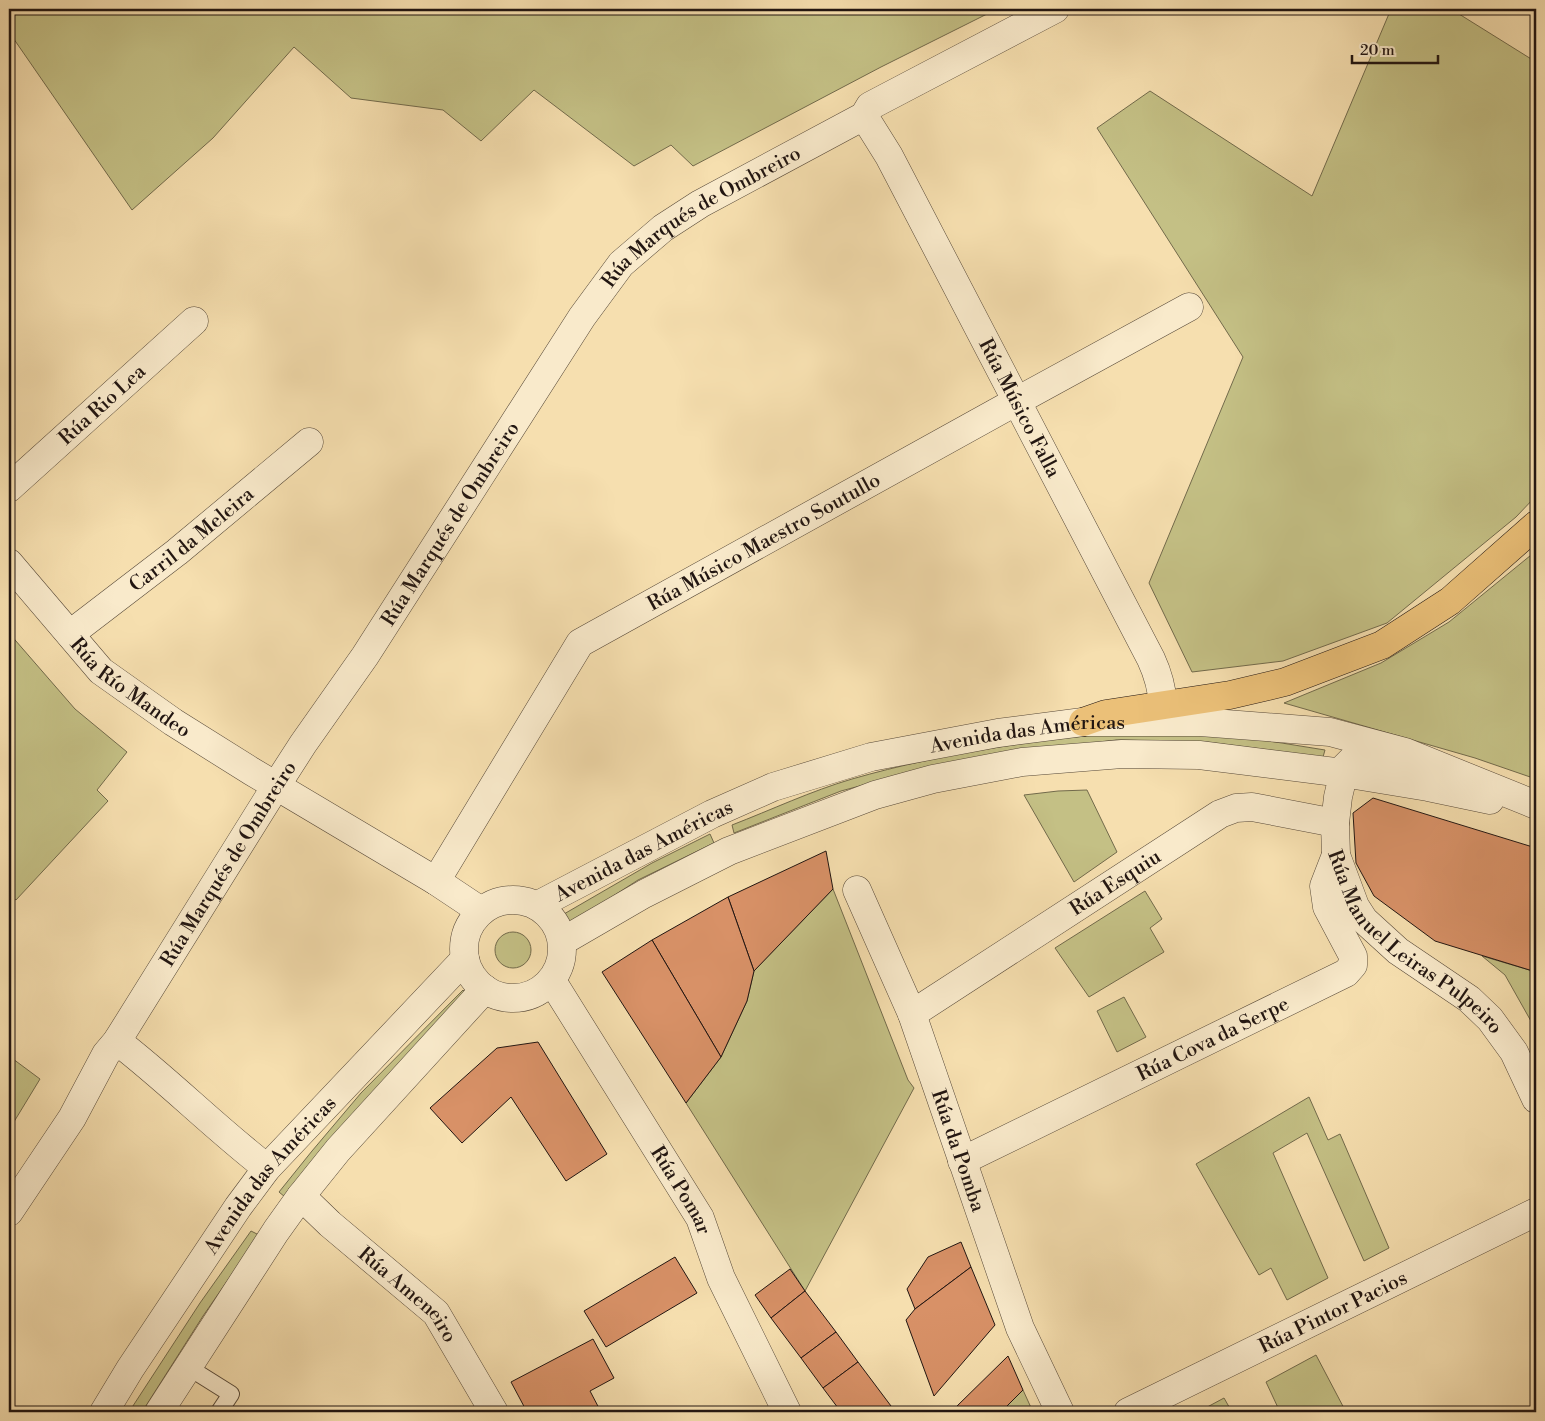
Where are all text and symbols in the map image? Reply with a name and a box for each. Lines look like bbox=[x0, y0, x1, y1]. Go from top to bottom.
scale bar bbox=[1352, 32, 1439, 64]
text: 20 m bbox=[1360, 41, 1395, 60]
street label: Rúa Marqués de Ombreiro bbox=[597, 141, 806, 293]
street label: Rúa Músico Falla bbox=[972, 335, 1066, 483]
street label: Rúa Rio Lea bbox=[54, 359, 152, 451]
street label: Rúa Marqués de Ombreiro bbox=[376, 418, 526, 631]
street label: Rúa Músico Maestro Soutullo bbox=[643, 468, 885, 617]
street label: Carril da Meleira bbox=[125, 482, 260, 598]
street label: Rúa Río Mandeo bbox=[64, 633, 195, 744]
street label: Avenida das Américas bbox=[927, 711, 1125, 760]
street label: Rúa Marqués de Ombreiro bbox=[156, 757, 303, 972]
street label: Avenida das Américas bbox=[550, 795, 737, 908]
street label: Rúa Esquiu bbox=[1065, 844, 1167, 922]
street label: Rúa Manuel Leiras Pulpeiro bbox=[1321, 847, 1508, 1039]
street label: Rúa Cova da Serpe bbox=[1133, 992, 1293, 1087]
street label: Rúa da Pomba bbox=[925, 1087, 990, 1216]
street label: Avenida das Américas bbox=[199, 1091, 342, 1260]
street label: Rúa Pomar bbox=[644, 1142, 716, 1238]
street label: Rúa Ameneiro bbox=[352, 1242, 462, 1348]
street label: Rúa Pintor Pacios bbox=[1255, 1266, 1412, 1360]

